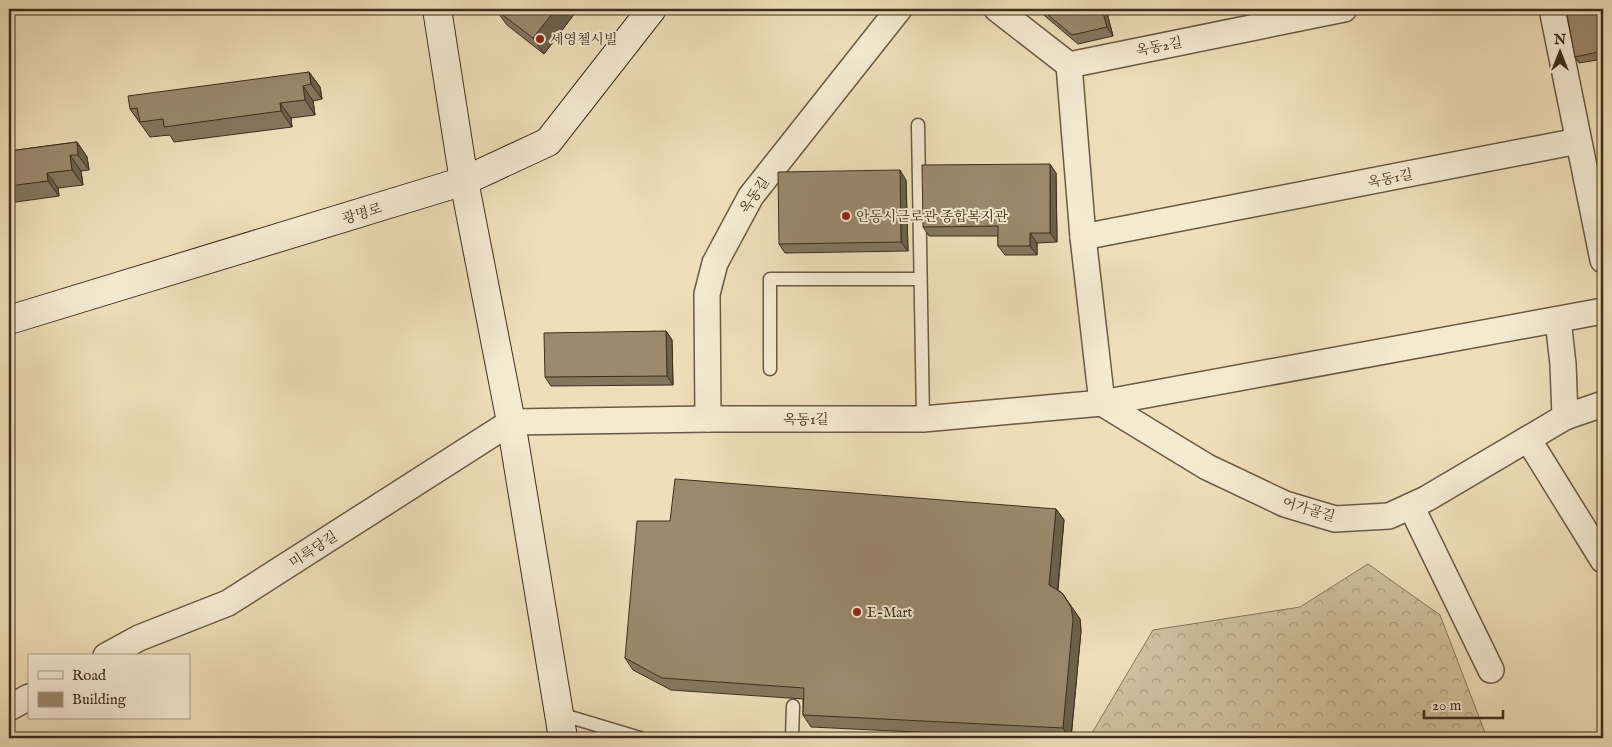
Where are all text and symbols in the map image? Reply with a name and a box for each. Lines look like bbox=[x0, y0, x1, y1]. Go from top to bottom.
north arrow bbox=[1534, 28, 1584, 78]
place label: 세영첼시빌 bbox=[550, 31, 618, 49]
text: N bbox=[1553, 31, 1566, 49]
marker: 세영첼시빌 bbox=[534, 33, 546, 45]
street label: 옥동2길 bbox=[1134, 34, 1184, 60]
street label: 옥동1길 bbox=[1366, 166, 1414, 192]
street label: 옥동길 bbox=[736, 174, 774, 217]
street label: 광명로 bbox=[340, 199, 385, 228]
place label: 안동시근로관 종합복지관 bbox=[856, 208, 1008, 226]
marker: 안동시근로관 종합복지관 bbox=[840, 210, 852, 222]
street label: 옥동1길 bbox=[783, 411, 829, 429]
street label: 어가골길 bbox=[1280, 494, 1337, 526]
street label: 미륵당길 bbox=[286, 528, 341, 572]
place label: E-Mart bbox=[867, 604, 913, 622]
marker: E-Mart bbox=[851, 606, 863, 618]
legend bbox=[28, 654, 190, 720]
text: Road bbox=[72, 666, 107, 685]
scale bar bbox=[1424, 687, 1503, 719]
text: Building bbox=[72, 690, 127, 709]
text: 20 m bbox=[1432, 696, 1462, 715]

